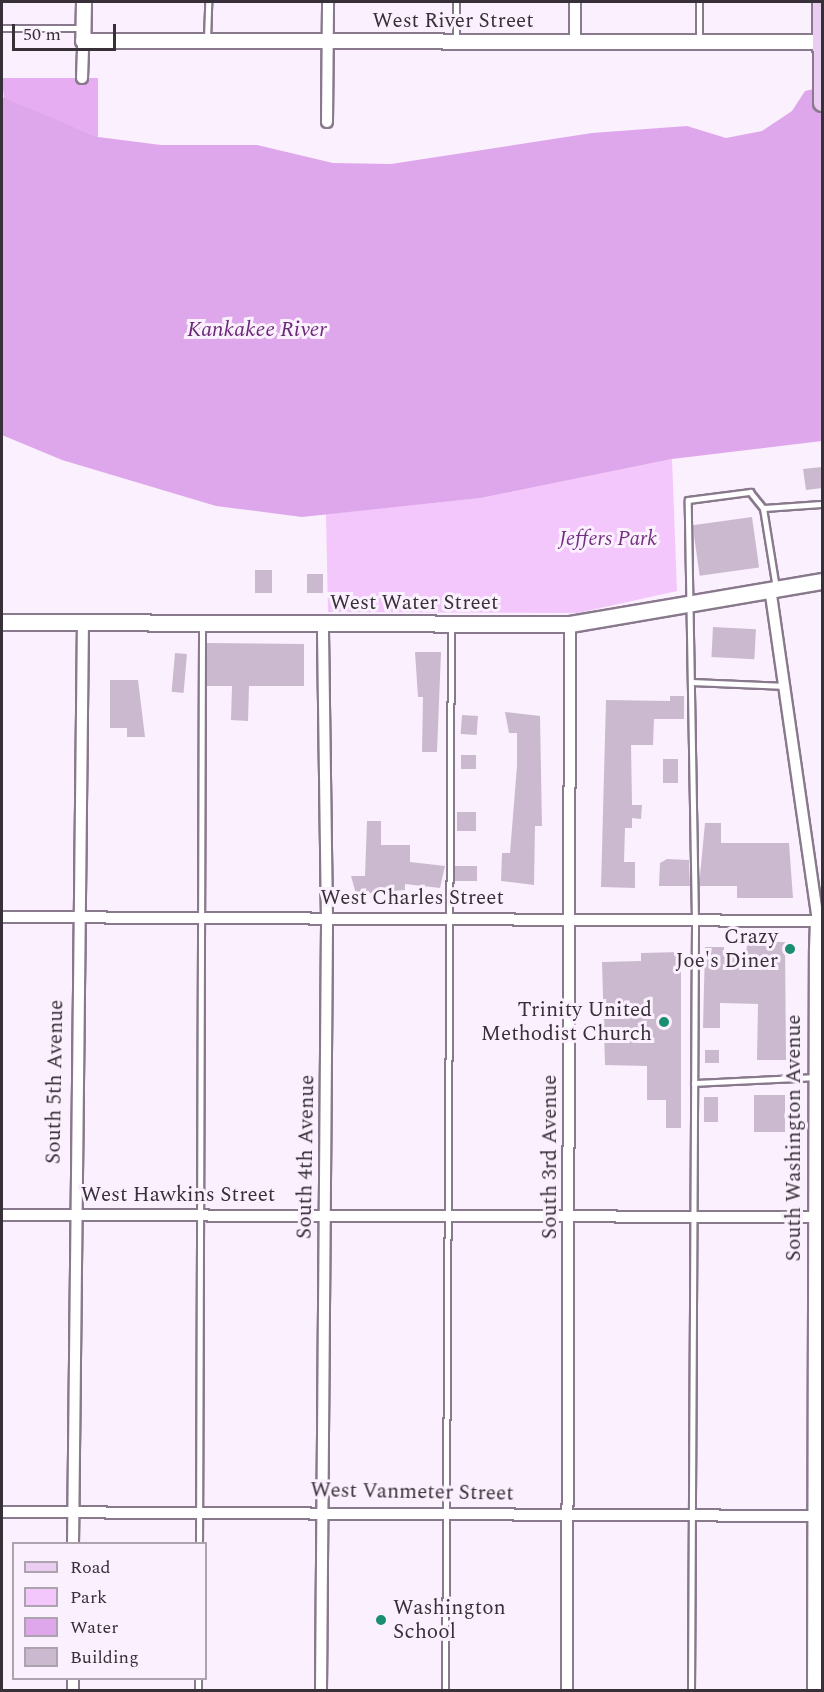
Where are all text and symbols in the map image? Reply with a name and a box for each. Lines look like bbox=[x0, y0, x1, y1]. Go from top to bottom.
street label: West River Street bbox=[372, 8, 534, 34]
scale bar bbox=[15, 12, 118, 50]
text: 50 m bbox=[23, 21, 61, 48]
water label: Kankakee River bbox=[187, 317, 327, 343]
park label: Jeffers Park bbox=[559, 526, 657, 552]
street label: West Water Street bbox=[330, 590, 498, 616]
street label: West Charles Street bbox=[320, 885, 504, 911]
place label: Crazy Joe's Diner bbox=[675, 924, 778, 974]
marker: Crazy Joe's Diner bbox=[783, 942, 797, 956]
place label: Trinity United Methodist Church bbox=[481, 997, 652, 1047]
street label: South 5th Avenue bbox=[41, 1000, 69, 1164]
marker: Trinity United Methodist Church bbox=[657, 1015, 671, 1029]
street label: South Washington Avenue bbox=[781, 1015, 807, 1261]
street label: South 4th Avenue bbox=[292, 1075, 320, 1239]
street label: South 3rd Avenue bbox=[537, 1075, 563, 1239]
street label: West Hawkins Street bbox=[81, 1182, 275, 1208]
street label: West Vanmeter Street bbox=[310, 1478, 514, 1506]
legend bbox=[12, 1542, 207, 1680]
text: Road bbox=[70, 1554, 111, 1581]
text: Park bbox=[70, 1584, 107, 1611]
place label: Washington School bbox=[393, 1595, 506, 1645]
marker: Washington School bbox=[374, 1613, 388, 1627]
text: Water bbox=[70, 1614, 118, 1641]
text: Building bbox=[70, 1644, 139, 1671]

